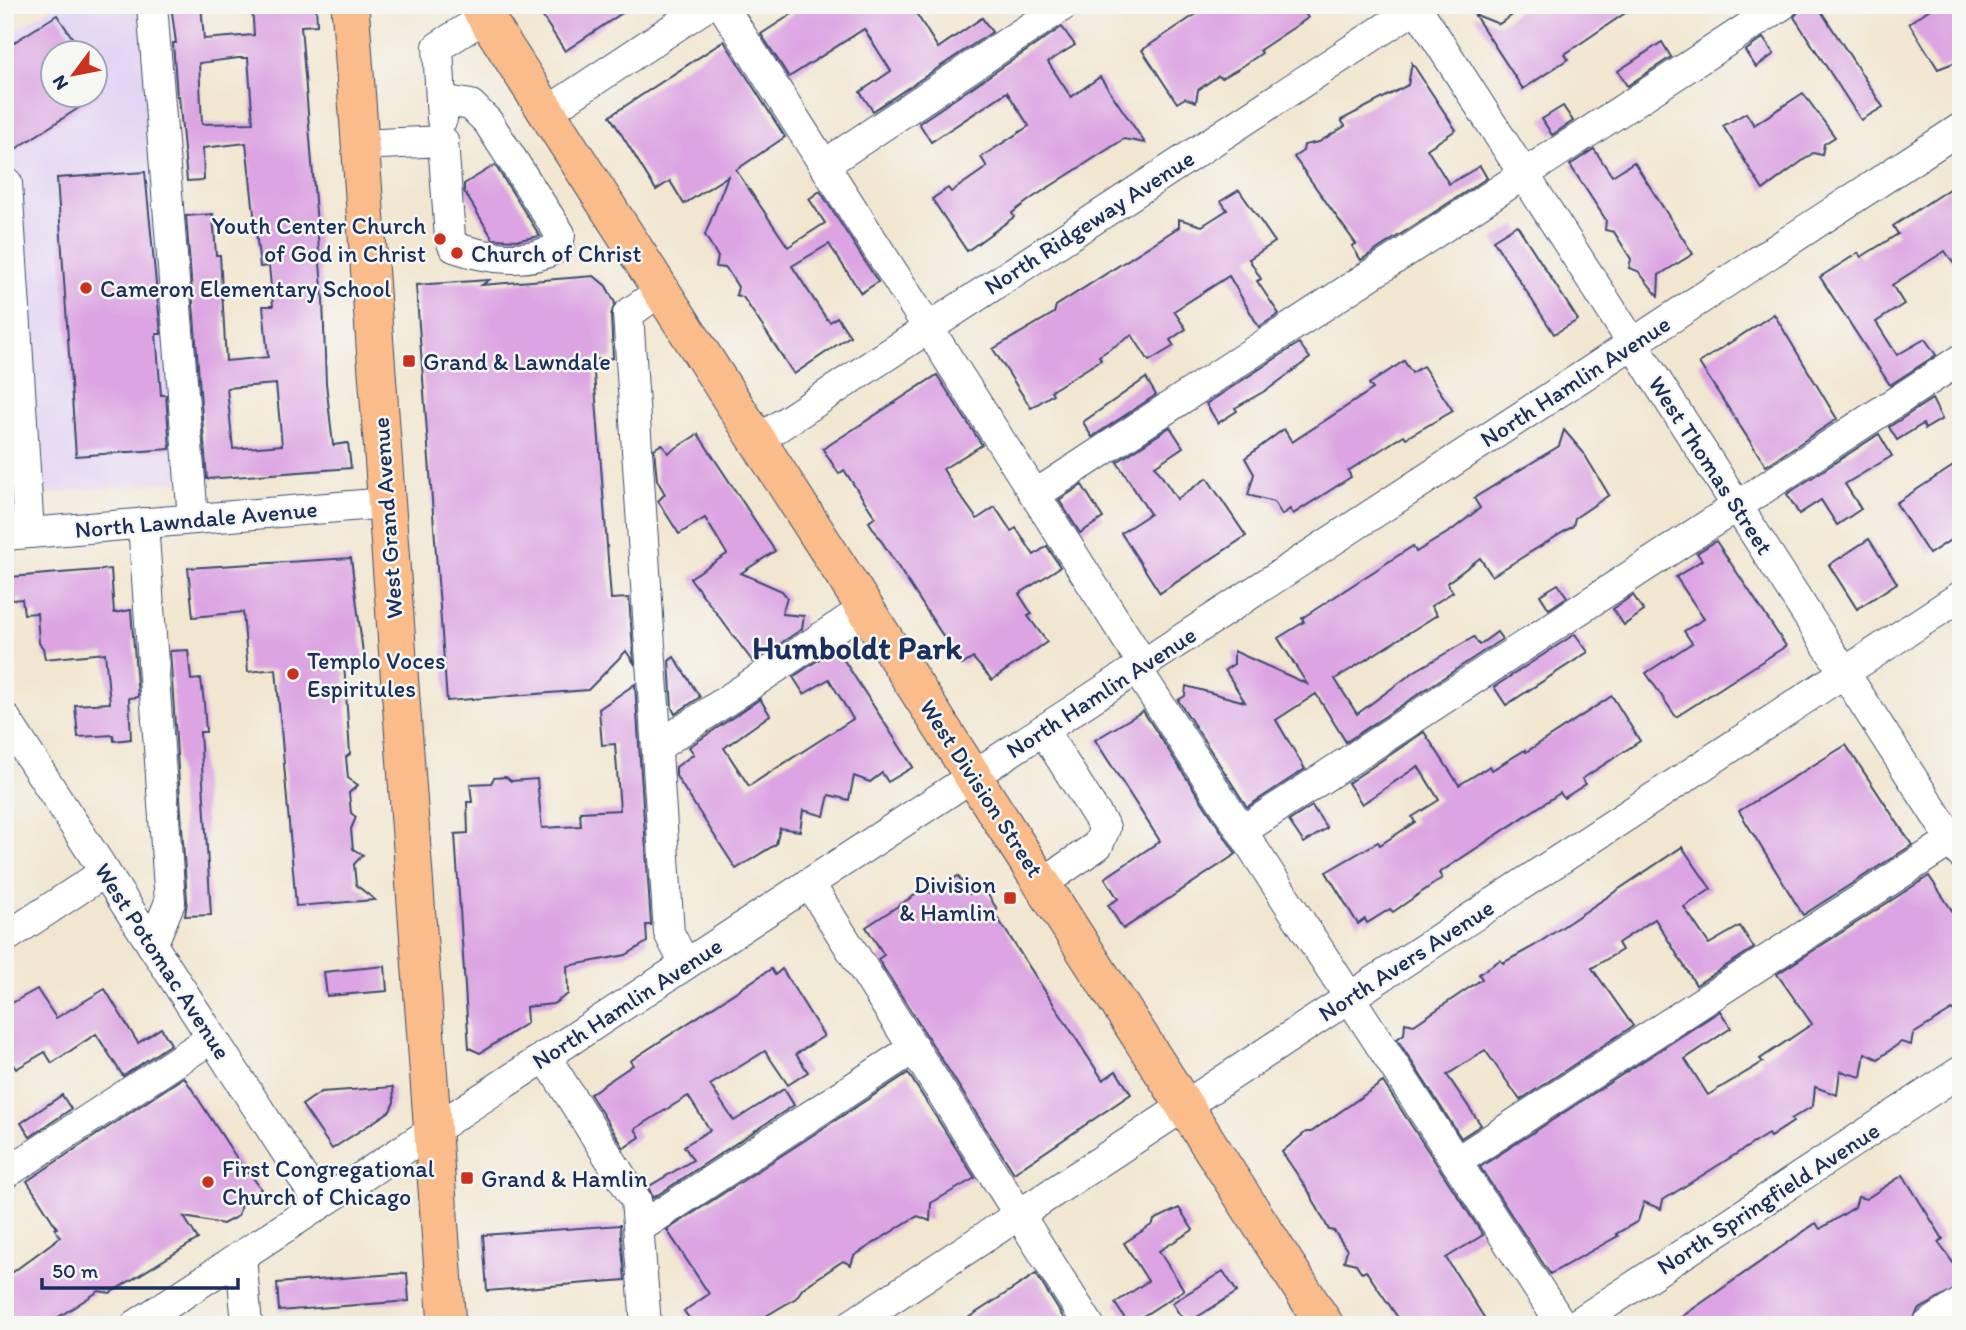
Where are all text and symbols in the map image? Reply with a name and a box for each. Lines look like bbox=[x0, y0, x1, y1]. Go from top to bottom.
north arrow bbox=[38, 38, 108, 108]
text: N bbox=[47, 71, 73, 94]
street label: North Ridgeway Avenue bbox=[978, 143, 1200, 301]
place label: Youth Center Church of God in Christ bbox=[212, 211, 426, 268]
marker: Youth Center Church of God in Christ bbox=[432, 231, 448, 247]
place label: Church of Christ bbox=[471, 239, 641, 268]
marker: Church of Christ bbox=[449, 245, 465, 261]
place label: Cameron Elementary School bbox=[100, 274, 391, 303]
marker: Cameron Elementary School bbox=[78, 280, 94, 296]
street label: North Hamlin Avenue bbox=[1475, 309, 1675, 453]
place label: Grand & Lawndale bbox=[423, 347, 611, 376]
marker: Grand & Lawndale bbox=[401, 353, 417, 369]
street label: West Thomas Street bbox=[1642, 370, 1780, 560]
street label: West Grand Avenue bbox=[365, 416, 409, 620]
street label: North Lawndale Avenue bbox=[73, 494, 319, 544]
street label: North Hamlin Avenue bbox=[1001, 620, 1201, 764]
district label: Humboldt Park bbox=[752, 629, 962, 667]
place label: Templo Voces Espiritules bbox=[307, 646, 446, 703]
marker: Templo Voces Espiritules bbox=[285, 666, 301, 682]
street label: West Division Street bbox=[914, 694, 1050, 882]
street label: West Potomac Avenue bbox=[89, 857, 237, 1065]
place label: Division & Hamlin bbox=[899, 870, 996, 927]
marker: Division & Hamlin bbox=[1002, 890, 1018, 906]
street label: North Avers Avenue bbox=[1313, 892, 1499, 1028]
street label: North Hamlin Avenue bbox=[527, 931, 727, 1075]
street label: North Springfield Avenue bbox=[1651, 1115, 1885, 1281]
place label: First Congregational Church of Chicago bbox=[222, 1154, 435, 1211]
place label: Grand & Hamlin bbox=[481, 1164, 648, 1193]
marker: Grand & Hamlin bbox=[459, 1170, 475, 1186]
marker: First Congregational Church of Chicago bbox=[200, 1174, 216, 1190]
scale bar bbox=[42, 1246, 238, 1290]
text: 50 m bbox=[52, 1258, 99, 1283]

